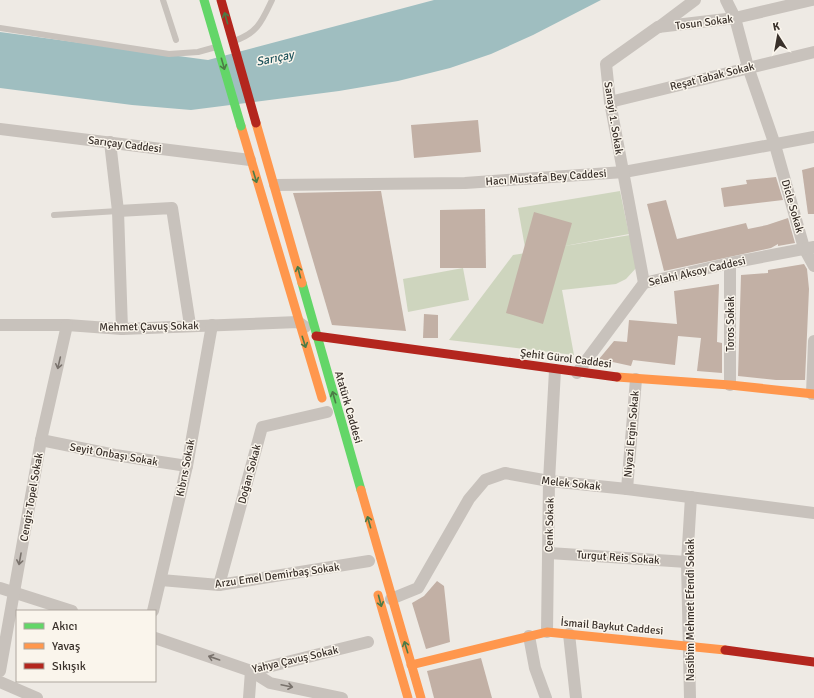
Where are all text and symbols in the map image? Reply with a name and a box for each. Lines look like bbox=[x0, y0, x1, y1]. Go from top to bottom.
one-way arrow bbox=[222, 12, 229, 25]
street label: Tosun Sokak bbox=[675, 12, 734, 32]
north arrow bbox=[758, 16, 798, 56]
text: K bbox=[772, 20, 781, 34]
water label: Sarıçay bbox=[255, 47, 297, 70]
one-way arrow bbox=[220, 58, 227, 71]
street label: Reşat Tabak Sokak bbox=[669, 60, 756, 93]
street label: Sanayi 1. Sokak bbox=[601, 81, 626, 156]
street label: Sarıçay Caddesi bbox=[87, 134, 163, 155]
street label: Hacı Mustafa Bey Caddesi bbox=[485, 167, 607, 188]
one-way arrow bbox=[252, 171, 259, 184]
street label: Dicle Sokak bbox=[779, 178, 806, 235]
street label: Selahi Aksoy Caddesi bbox=[647, 254, 747, 289]
one-way arrow bbox=[295, 266, 302, 279]
street label: Toros Sokak bbox=[724, 296, 737, 352]
street label: Mehmet Çavuş Sokak bbox=[99, 319, 199, 334]
one-way arrow bbox=[301, 336, 309, 348]
street label: Şehit Gürol Caddesi bbox=[519, 346, 612, 371]
one-way arrow bbox=[54, 356, 62, 369]
street label: Atatürk Caddesi bbox=[332, 369, 365, 445]
street label: Niyazi Ergin Sokak bbox=[621, 390, 642, 478]
one-way arrow bbox=[330, 391, 337, 404]
street label: Kıbrıs Sokak bbox=[174, 438, 198, 498]
street label: Seyit Onbaşı Sokak bbox=[69, 440, 159, 469]
street label: Doğan Sokak bbox=[235, 442, 264, 505]
street label: Cengiz Topel Sokak bbox=[17, 451, 46, 542]
street label: Melek Sokak bbox=[541, 474, 602, 493]
street label: Cenk Sokak bbox=[543, 497, 556, 552]
one-way arrow bbox=[365, 516, 372, 529]
street label: Nasibim Mehmet Efendi Sokak bbox=[684, 538, 697, 681]
street label: Turgut Reis Sokak bbox=[576, 548, 660, 567]
one-way arrow bbox=[16, 552, 24, 565]
street label: Arzu Emel Demirbaş Sokak bbox=[214, 560, 341, 591]
one-way arrow bbox=[377, 595, 384, 608]
legend bbox=[16, 610, 156, 682]
street label: İsmail Baykut Caddesi bbox=[560, 615, 664, 637]
text: Akıcı bbox=[52, 619, 78, 634]
text: Yavaş bbox=[52, 639, 80, 654]
one-way arrow bbox=[402, 641, 409, 654]
street label: Yahya Çavuş Sokak bbox=[251, 643, 340, 676]
one-way arrow bbox=[209, 654, 221, 662]
text: Sıkışık bbox=[52, 659, 86, 674]
one-way arrow bbox=[280, 683, 293, 691]

